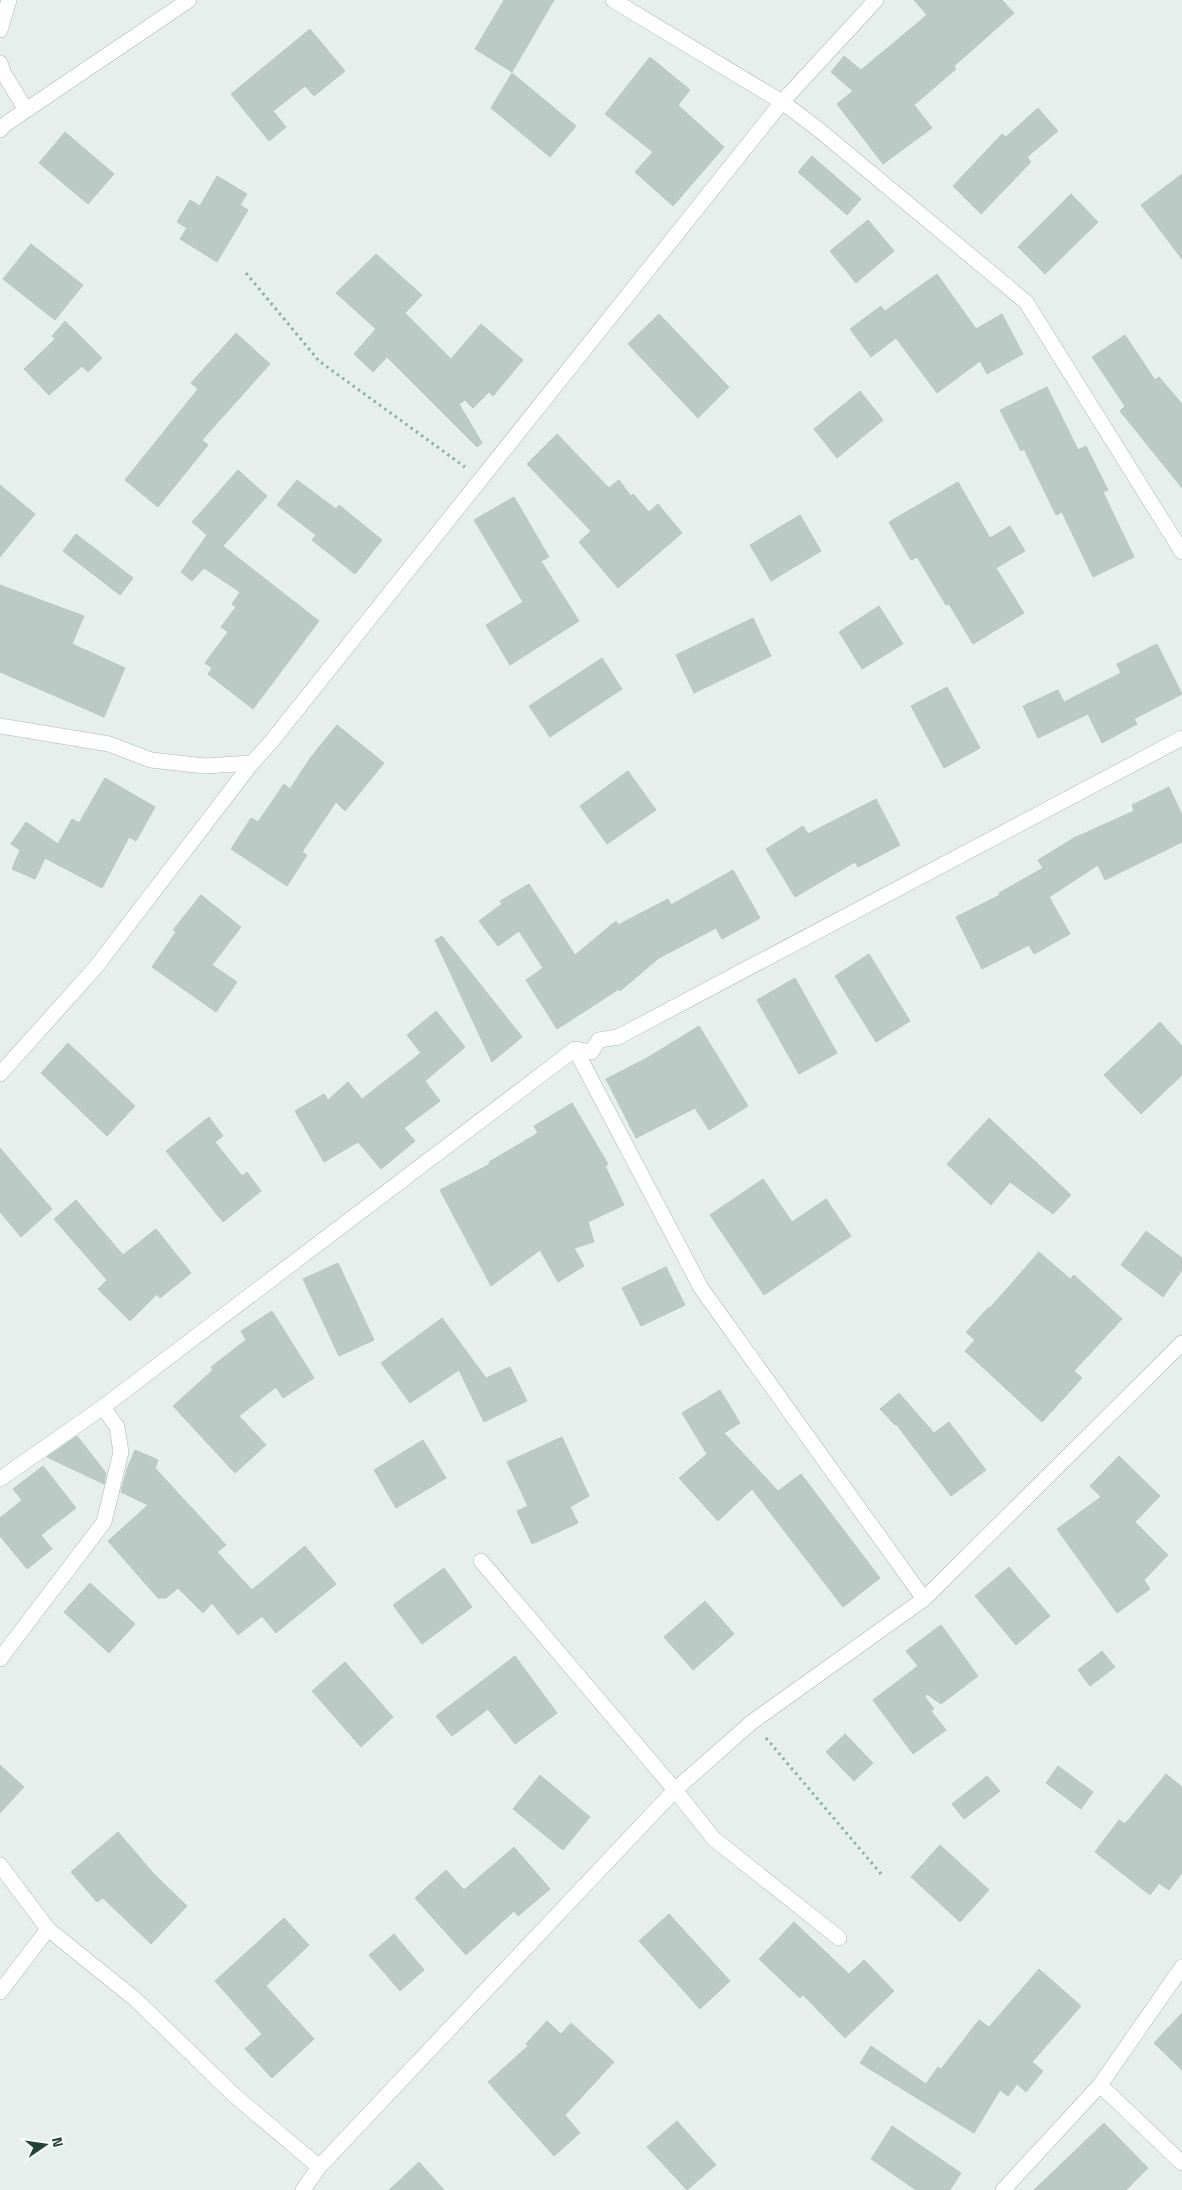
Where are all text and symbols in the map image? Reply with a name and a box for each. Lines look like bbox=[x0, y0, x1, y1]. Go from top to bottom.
north arrow bbox=[20, 2120, 70, 2170]
text: N bbox=[47, 2135, 69, 2149]

